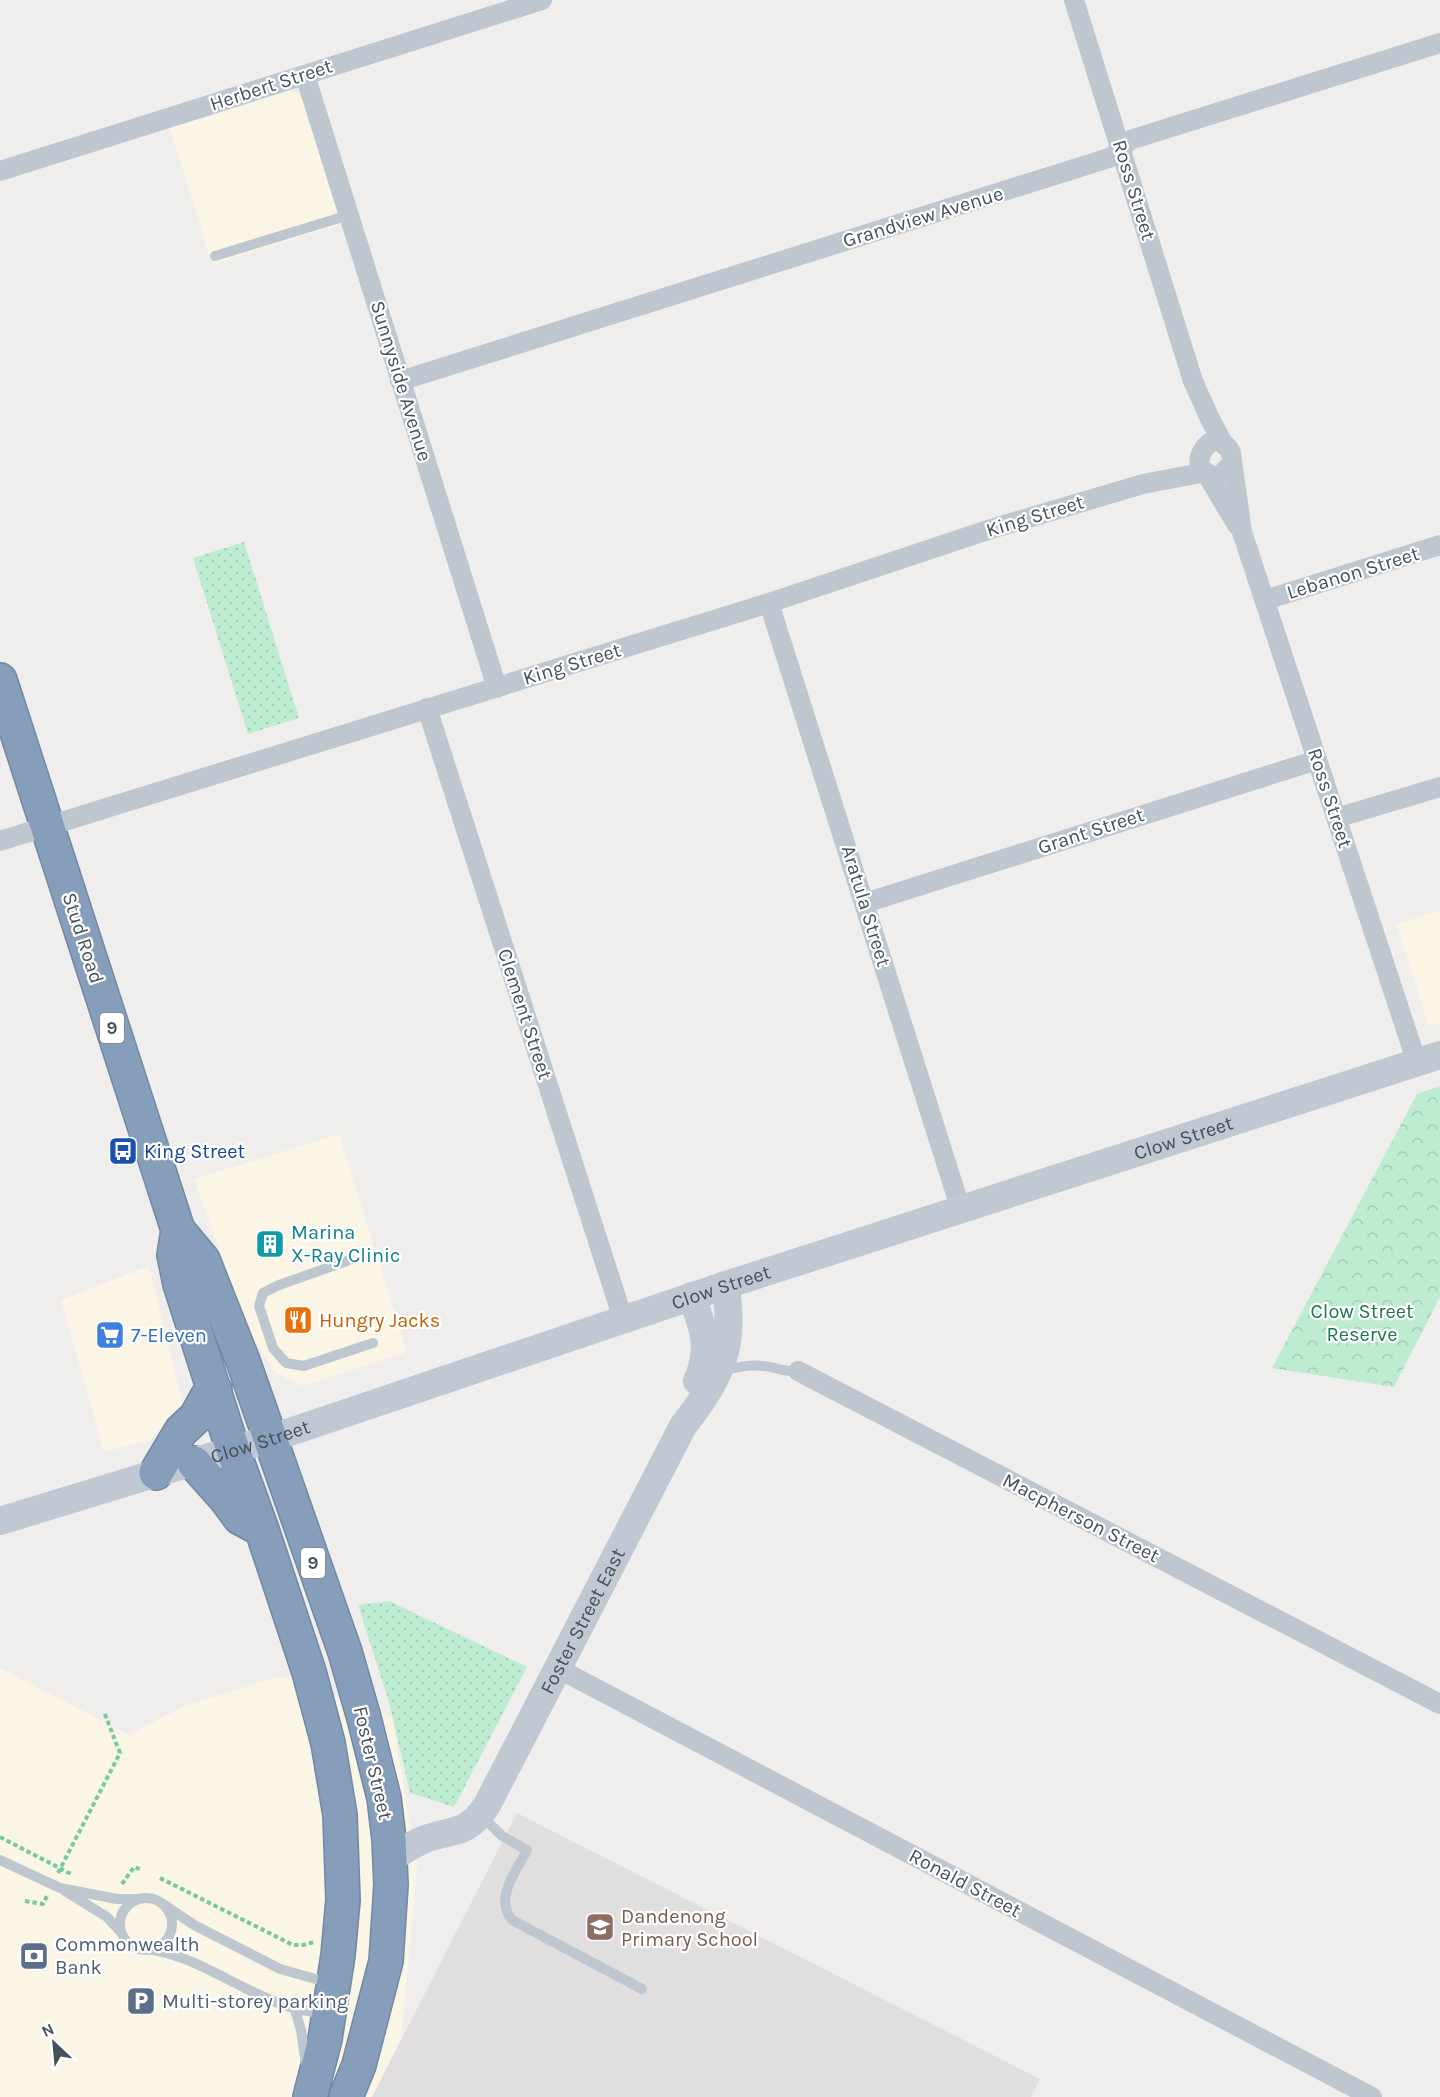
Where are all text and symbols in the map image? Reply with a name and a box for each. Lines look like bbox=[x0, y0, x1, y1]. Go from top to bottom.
street label: Herbert Street bbox=[207, 54, 336, 116]
street label: Ross Street bbox=[1108, 137, 1160, 243]
street label: Grandview Avenue bbox=[840, 182, 1006, 252]
street label: Sunnyside Avenue bbox=[366, 298, 436, 464]
street label: King Street bbox=[983, 490, 1087, 542]
street label: Lebanon Street bbox=[1284, 542, 1422, 604]
street label: King Street bbox=[520, 638, 624, 690]
street label: Ross Street bbox=[1303, 745, 1357, 851]
street label: Grant Street bbox=[1035, 803, 1147, 859]
street label: Aratula Street bbox=[837, 843, 896, 970]
street label: Stud Road bbox=[57, 890, 109, 986]
street label: Clement Street bbox=[493, 946, 557, 1083]
road number: 9 bbox=[100, 1013, 124, 1043]
street label: Clow Street bbox=[1131, 1111, 1236, 1164]
bus stop icon: King Street bbox=[107, 1135, 139, 1167]
place label: King Street bbox=[144, 1140, 246, 1163]
place label: Marina X-Ray Clinic bbox=[291, 1221, 400, 1267]
building icon: Marina X-Ray Clinic bbox=[254, 1228, 286, 1260]
street label: Clow Street bbox=[668, 1260, 774, 1314]
park label: Clow Street Reserve bbox=[1311, 1300, 1414, 1346]
restaurant icon: Hungry Jacks bbox=[282, 1304, 314, 1336]
place label: Hungry Jacks bbox=[319, 1309, 440, 1332]
supermarket icon: 7-Eleven bbox=[94, 1319, 126, 1351]
place label: 7-Eleven bbox=[131, 1324, 207, 1347]
street label: Clow Street bbox=[208, 1414, 313, 1468]
street label: Macpherson Street bbox=[999, 1469, 1164, 1568]
street label: Foster Street East bbox=[535, 1544, 630, 1698]
road number: 9 bbox=[301, 1548, 325, 1578]
street label: Foster Street bbox=[349, 1704, 397, 1823]
street label: Ronald Street bbox=[905, 1844, 1025, 1922]
place label: Dandenong Primary School bbox=[621, 1905, 758, 1951]
school or university icon: Dandenong Primary School bbox=[584, 1911, 616, 1943]
place label: Commonwealth Bank bbox=[55, 1933, 200, 1979]
bank icon: Commonwealth Bank bbox=[18, 1940, 50, 1972]
parking icon: Multi-storey parking bbox=[125, 1985, 157, 2017]
place label: Multi-storey parking bbox=[162, 1990, 348, 2013]
north arrow bbox=[24, 2013, 84, 2073]
text: N bbox=[38, 2019, 57, 2041]

